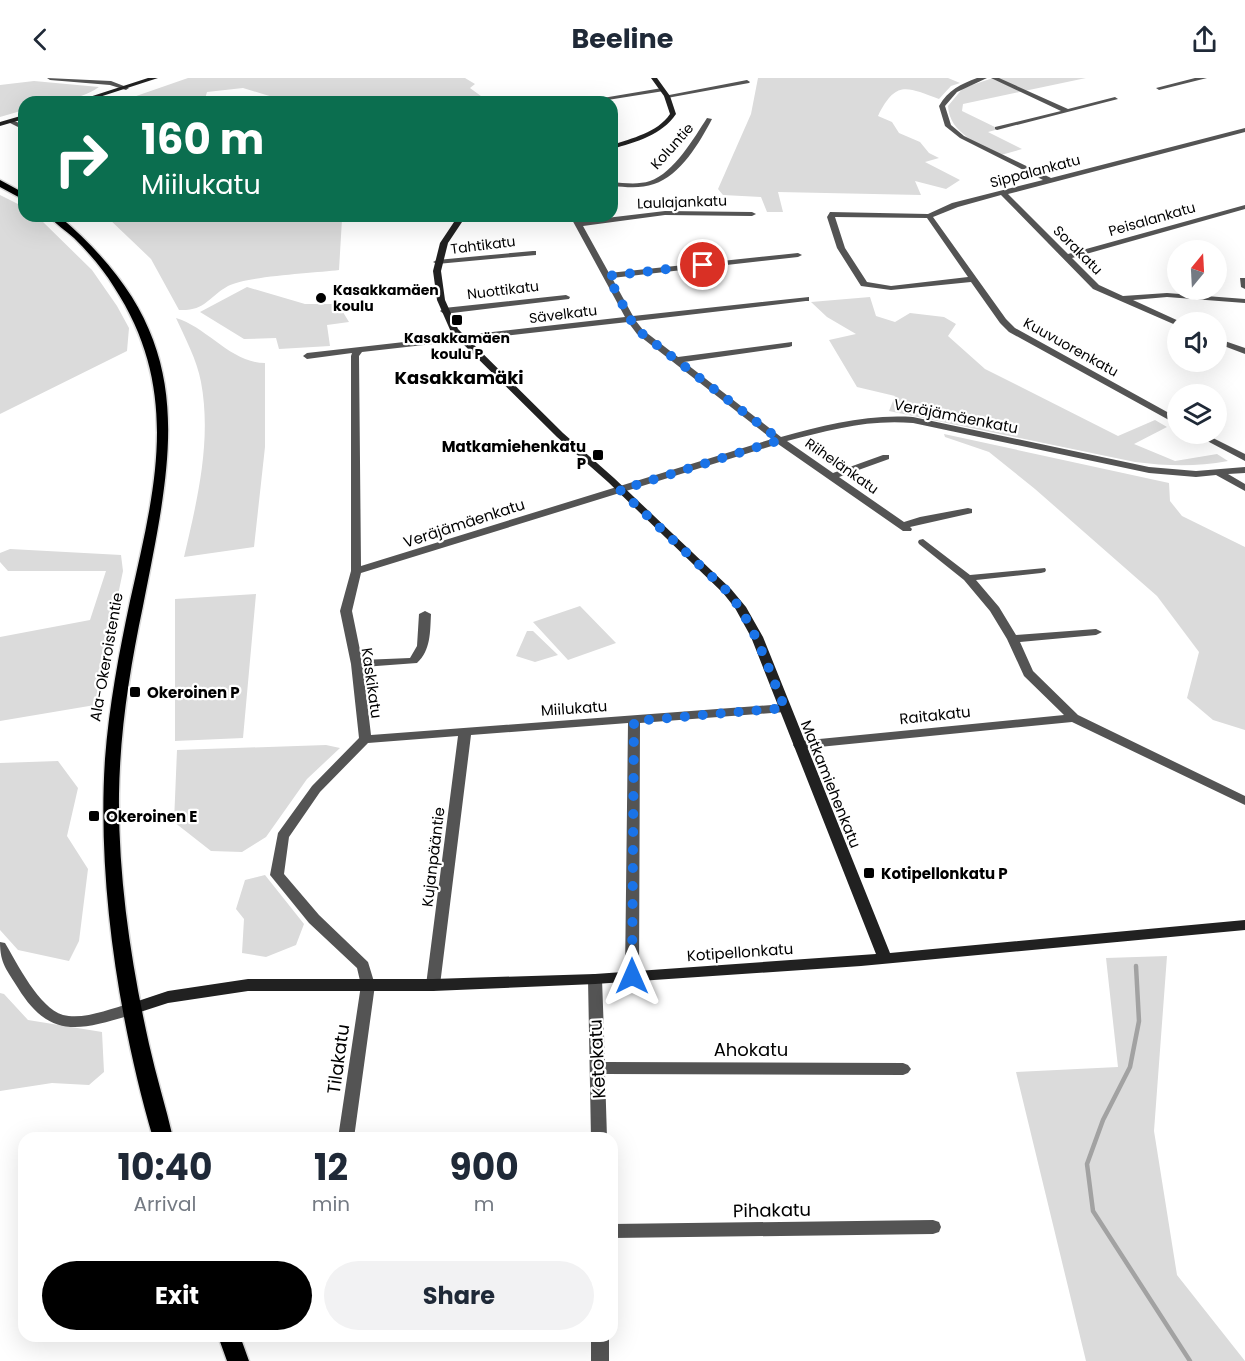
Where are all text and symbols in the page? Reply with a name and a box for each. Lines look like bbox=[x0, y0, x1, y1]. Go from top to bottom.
text: Beeline bbox=[572, 20, 673, 57]
icon: back bbox=[24, 23, 57, 56]
icon: share bbox=[1188, 23, 1221, 56]
text: 160 m bbox=[141, 110, 264, 169]
street label: Koluntie bbox=[646, 118, 698, 173]
icon: right bbox=[42, 120, 120, 198]
street label: Sippalankatu bbox=[988, 149, 1082, 193]
text: Miilukatu bbox=[141, 166, 261, 203]
street label: Laulajankatu bbox=[637, 190, 727, 214]
street label: Peisalankatu bbox=[1106, 197, 1198, 241]
street label: Sorakatu bbox=[1049, 221, 1107, 279]
street label: Tahtikatu bbox=[449, 231, 517, 259]
pin bbox=[677, 239, 728, 290]
north arrow bbox=[1167, 240, 1227, 300]
map controls bbox=[1167, 240, 1227, 444]
icon: arrive bbox=[686, 248, 719, 281]
street label: Nuottikatu bbox=[466, 276, 540, 304]
place label: Kasakkamäen koulu bbox=[333, 280, 439, 316]
marker: Kasakkamäen koulu bbox=[314, 291, 328, 305]
street label: Sävelkatu bbox=[528, 300, 598, 328]
button: sound bbox=[1167, 312, 1227, 372]
marker: Kasakkamäen koulu P bbox=[450, 313, 464, 327]
street label: Kuuvuorenkatu bbox=[1020, 313, 1122, 381]
place label: Kasakkamäen koulu P bbox=[404, 328, 510, 364]
district label: Kasakkamäki bbox=[394, 365, 524, 390]
button: layers bbox=[1167, 384, 1227, 444]
street label: Veräjämäenkatu bbox=[892, 394, 1020, 438]
street label: Riihelänkatu bbox=[801, 433, 883, 499]
place label: Matkamiehenkatu P bbox=[442, 436, 586, 474]
marker: Matkamiehenkatu P bbox=[591, 448, 605, 462]
street label: Veräjämäenkatu bbox=[401, 493, 527, 553]
street label: Ala-Okeroistentie bbox=[84, 591, 128, 723]
street label: Kaskikatu bbox=[357, 646, 387, 720]
place label: Okeroinen P bbox=[147, 682, 240, 703]
marker: Okeroinen P bbox=[128, 685, 142, 699]
street label: Miilukatu bbox=[540, 695, 608, 721]
street label: Raitakatu bbox=[898, 701, 972, 729]
street label: Matkamiehenkatu bbox=[796, 717, 866, 851]
place label: Okeroinen E bbox=[106, 806, 197, 827]
street label: Kujanpääntie bbox=[416, 806, 450, 908]
marker: Okeroinen E bbox=[87, 809, 101, 823]
place label: Kotipellonkatu P bbox=[881, 863, 1008, 884]
marker: Kotipellonkatu P bbox=[862, 866, 876, 880]
street label: Kotipellonkatu bbox=[686, 938, 794, 966]
position arrow bbox=[600, 944, 664, 1008]
street label: Ketokatu bbox=[582, 1019, 612, 1099]
street label: Tilakatu bbox=[321, 1022, 355, 1096]
street label: Ahokatu bbox=[714, 1037, 788, 1062]
text: 10:40 bbox=[117, 1142, 212, 1193]
text: 12 bbox=[314, 1142, 348, 1193]
text: 900 bbox=[450, 1142, 519, 1193]
text: Arrival bbox=[133, 1190, 196, 1218]
text: min bbox=[312, 1190, 350, 1218]
text: m bbox=[474, 1190, 494, 1218]
street label: Pihakatu bbox=[733, 1197, 811, 1223]
button: Exit bbox=[42, 1261, 312, 1330]
button: Share bbox=[324, 1261, 594, 1330]

